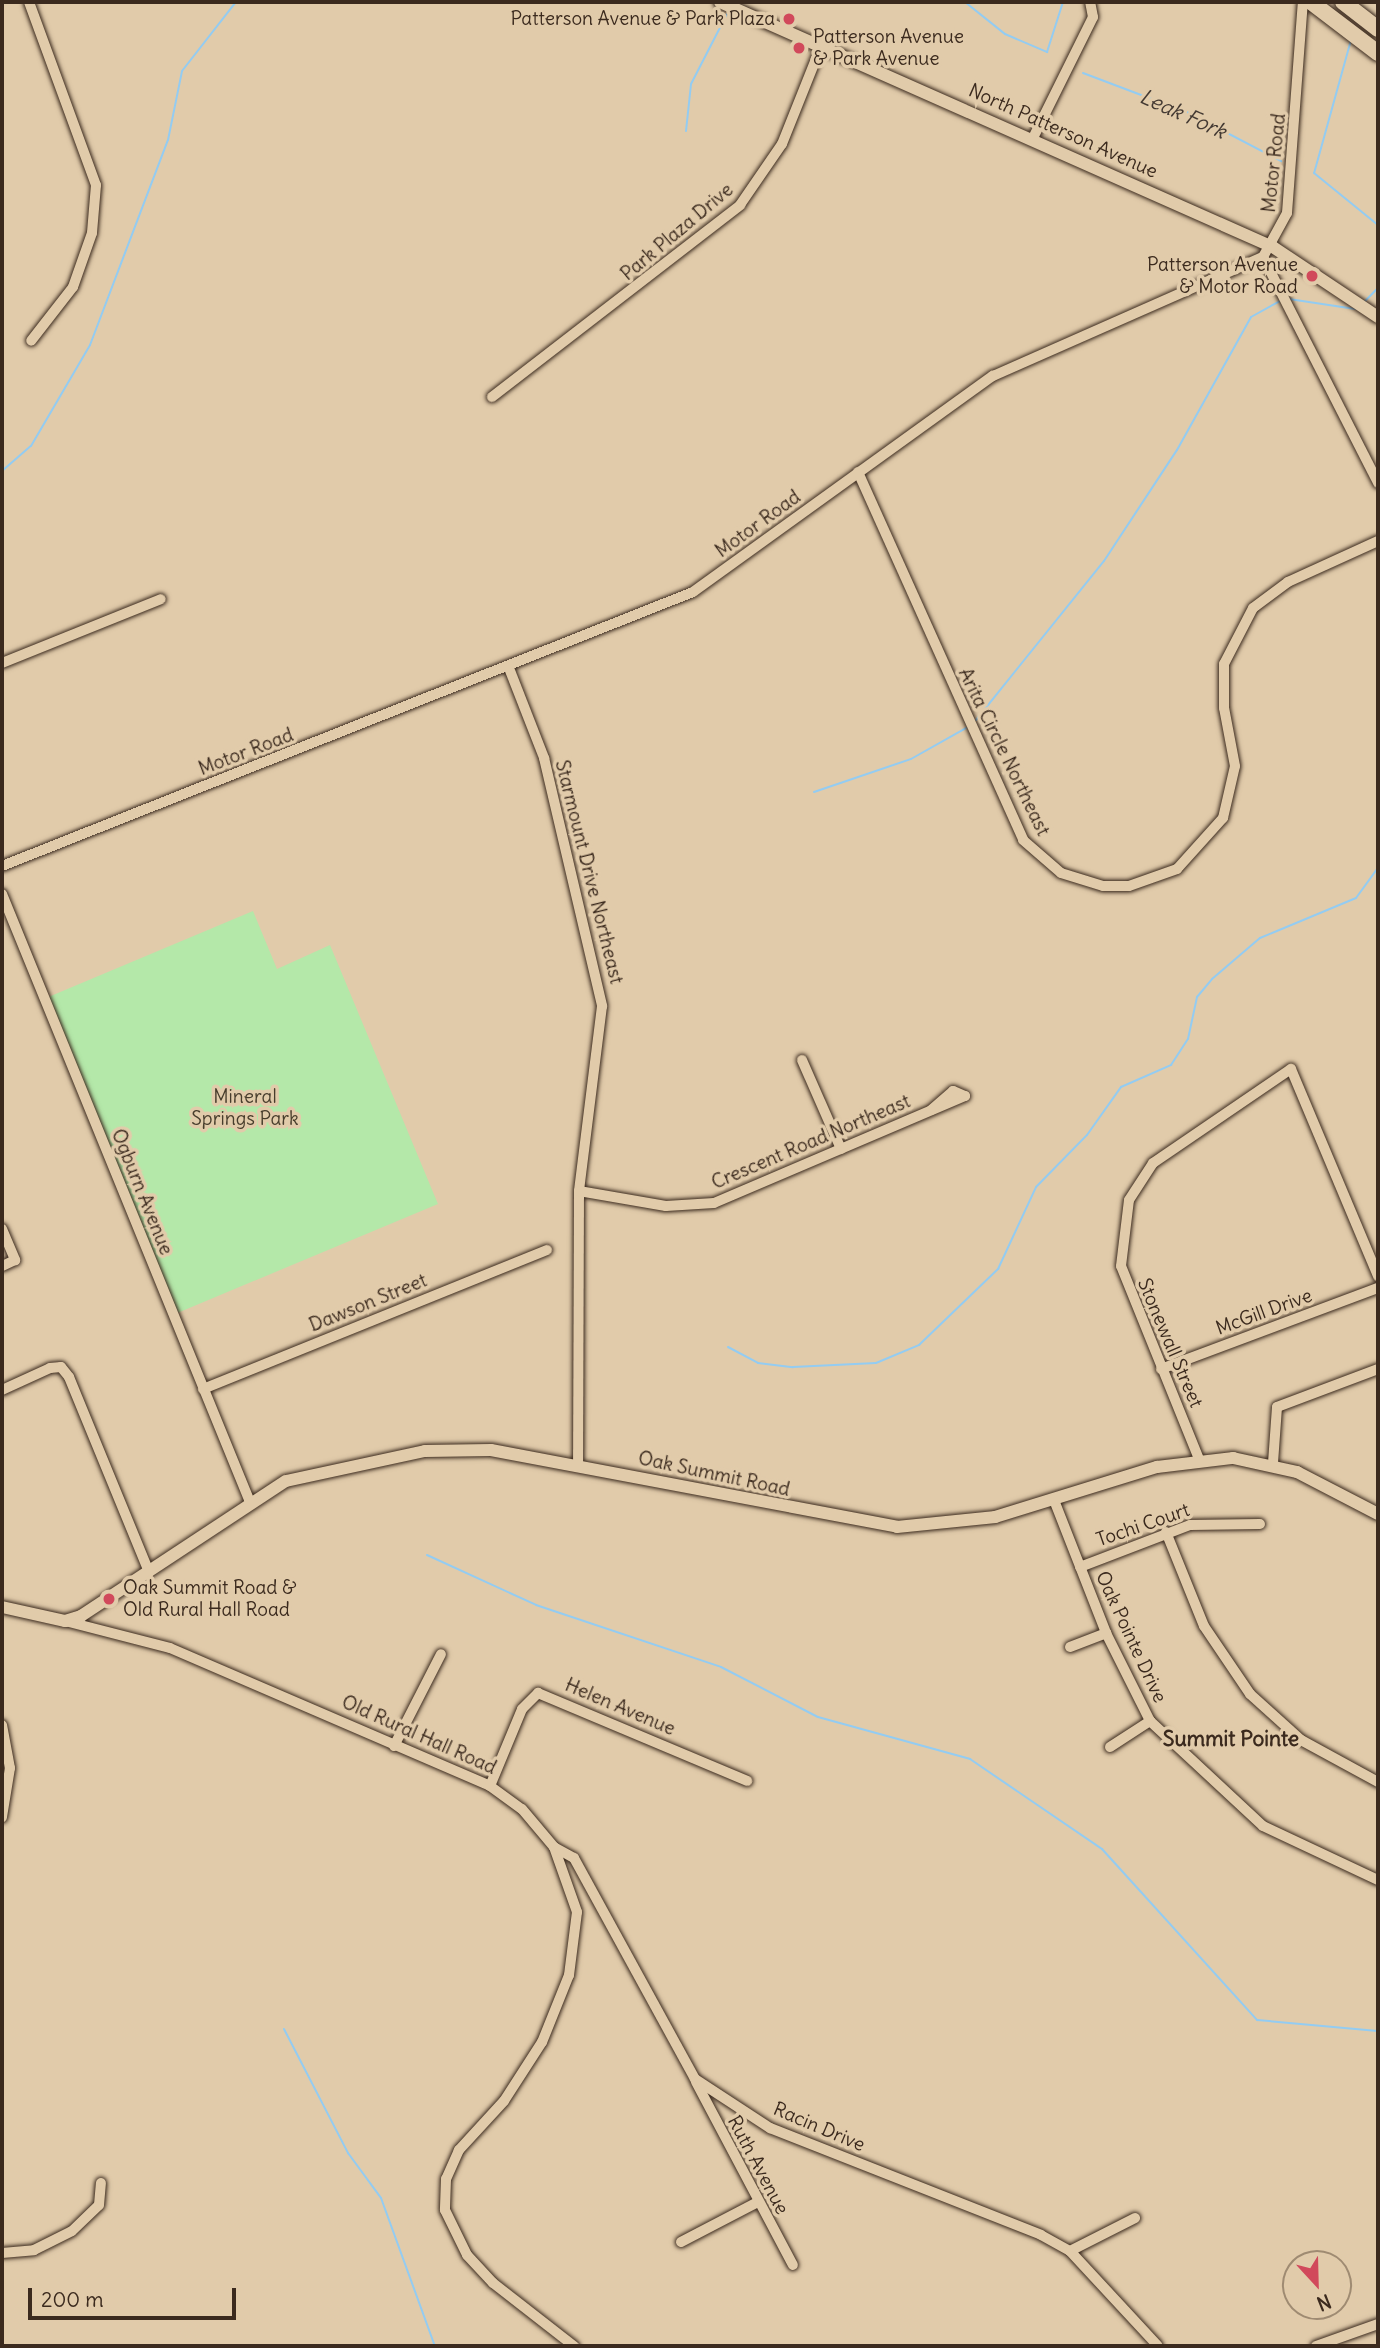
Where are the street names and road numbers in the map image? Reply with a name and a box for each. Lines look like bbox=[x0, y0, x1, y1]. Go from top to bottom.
street label: North Patterson Avenue bbox=[965, 79, 1161, 183]
street label: Motor Road bbox=[1257, 112, 1291, 214]
street label: Park Plaza Drive bbox=[616, 178, 738, 286]
street label: Motor Road bbox=[711, 485, 805, 563]
street label: Arita Circle Northeast bbox=[953, 664, 1055, 840]
street label: Motor Road bbox=[195, 723, 297, 781]
street label: Starmount Drive Northeast bbox=[550, 758, 628, 986]
street label: Crescent Road Northeast bbox=[708, 1090, 914, 1194]
street label: Ogburn Avenue bbox=[106, 1126, 178, 1258]
street label: Dawson Street bbox=[306, 1269, 430, 1337]
street label: Stonewall Street bbox=[1133, 1275, 1207, 1411]
street label: McGill Drive bbox=[1213, 1284, 1315, 1340]
street label: Oak Summit Road bbox=[636, 1447, 792, 1501]
street label: Tochi Court bbox=[1093, 1498, 1193, 1552]
street label: Oak Pointe Drive bbox=[1091, 1568, 1171, 1706]
street label: Helen Avenue bbox=[561, 1674, 679, 1740]
street label: Old Rural Hall Road bbox=[338, 1691, 500, 1779]
street label: Racin Drive bbox=[770, 2098, 868, 2156]
street label: Ruth Avenue bbox=[722, 2112, 794, 2218]

